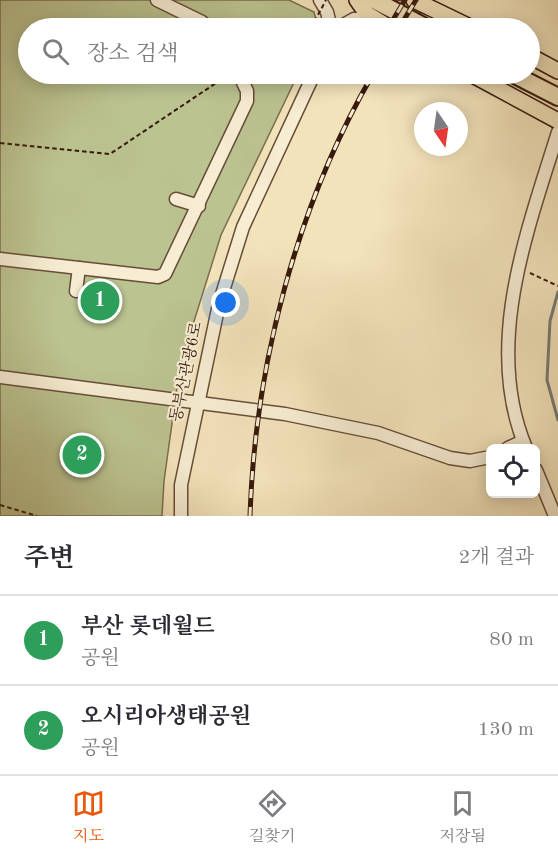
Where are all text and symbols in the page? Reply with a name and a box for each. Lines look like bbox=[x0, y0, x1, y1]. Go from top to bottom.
search box bbox=[18, 18, 540, 84]
icon: search bbox=[39, 35, 72, 68]
text: 장소 검색 bbox=[87, 43, 178, 65]
north arrow bbox=[414, 102, 468, 156]
pin: 1 bbox=[80, 278, 120, 324]
your location bbox=[211, 288, 240, 317]
street label: 동부산관광6로 bbox=[168, 320, 206, 424]
pin: 2 bbox=[62, 432, 101, 478]
map controls bbox=[486, 444, 540, 498]
button: locate bbox=[486, 444, 540, 498]
text: 주변 bbox=[24, 546, 74, 572]
text: 2개 결과 bbox=[459, 548, 534, 568]
text: 부산 롯데월드 bbox=[81, 616, 215, 638]
text: 1 bbox=[38, 630, 49, 650]
text: 80 m bbox=[489, 630, 534, 650]
text: 공원 bbox=[81, 649, 120, 669]
text: 오시리아생태공원 bbox=[81, 706, 251, 728]
text: 2 bbox=[38, 720, 49, 740]
text: 130 m bbox=[478, 720, 534, 740]
text: 공원 bbox=[81, 739, 120, 759]
tab: 지도 bbox=[72, 787, 105, 847]
tab: 길찾기 bbox=[249, 787, 295, 847]
tab: 저장됨 bbox=[440, 787, 486, 847]

